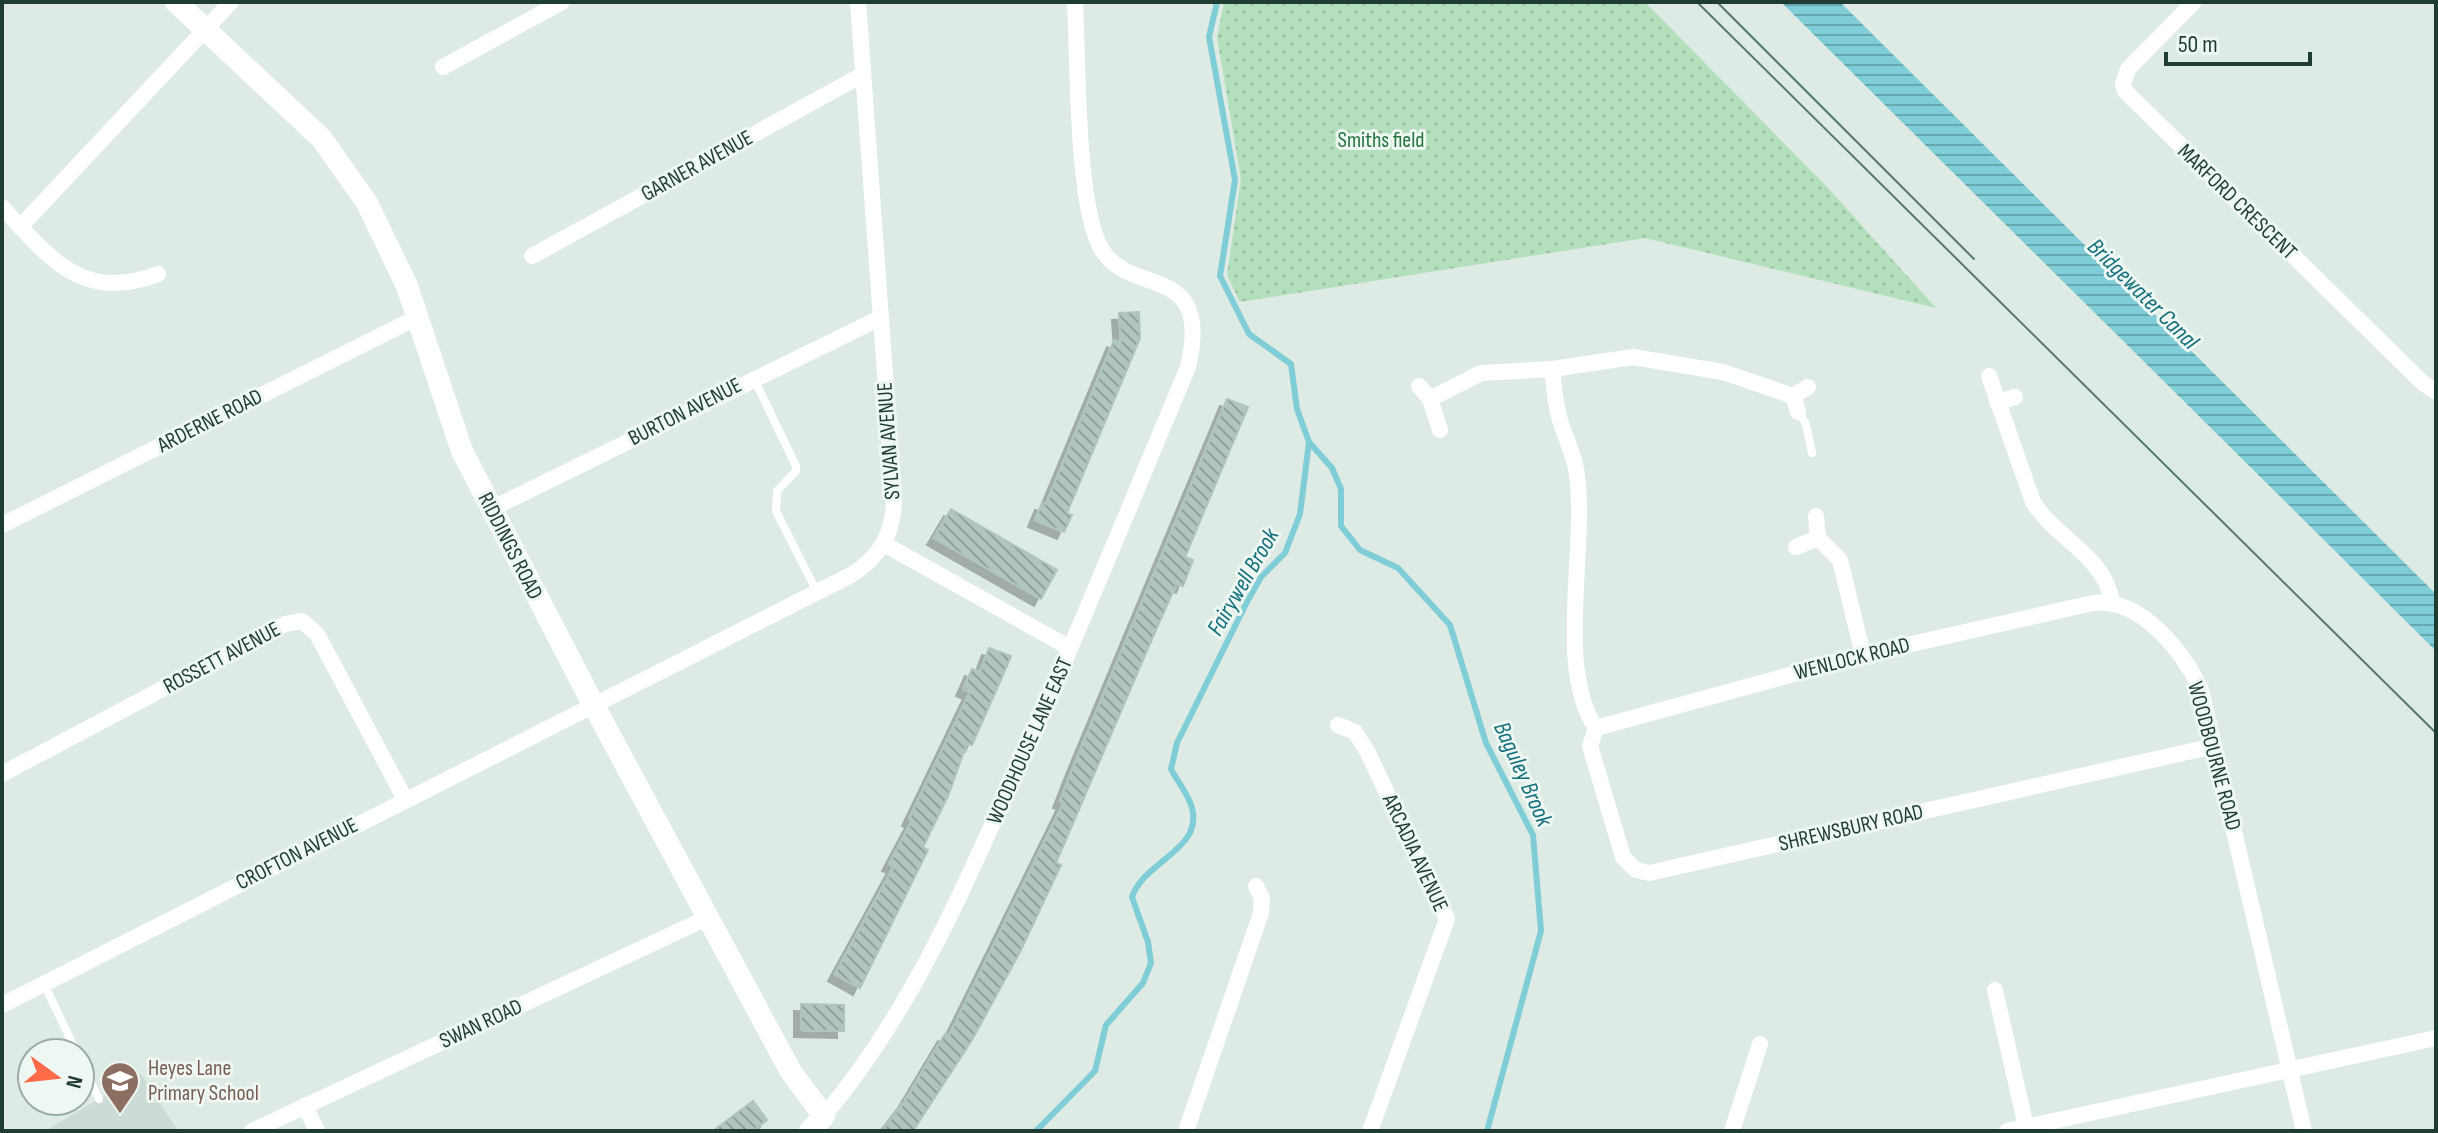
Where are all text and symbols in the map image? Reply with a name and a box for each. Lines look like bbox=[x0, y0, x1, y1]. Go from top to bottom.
scale bar bbox=[2166, 16, 2310, 66]
text: 50 m bbox=[2178, 30, 2218, 59]
street label: GARNER AVENUE bbox=[636, 124, 758, 208]
park label: Smiths field bbox=[1338, 127, 1424, 154]
street label: MARFORD CRESCENT bbox=[2172, 138, 2302, 266]
water label: Bridgewater Canal bbox=[2081, 232, 2205, 356]
street label: BURTON AVENUE bbox=[624, 372, 746, 452]
street label: SYLVAN AVENUE bbox=[871, 381, 907, 501]
street label: ARDERNE ROAD bbox=[152, 383, 267, 459]
street label: RIDDINGS ROAD bbox=[471, 488, 549, 604]
water label: Fairywell Brook bbox=[1201, 522, 1286, 641]
street label: ROSSETT AVENUE bbox=[159, 616, 285, 700]
street label: WENLOCK ROAD bbox=[1791, 632, 1913, 686]
street label: WOODHOUSE LANE EAST bbox=[981, 653, 1079, 829]
street label: WOODBOURNE ROAD bbox=[2181, 679, 2247, 833]
water label: Baguley Brook bbox=[1487, 717, 1559, 832]
street label: ARCADIA AVENUE bbox=[1376, 789, 1454, 916]
street label: SHREWSBURY ROAD bbox=[1776, 798, 1926, 858]
street label: CROFTON AVENUE bbox=[232, 812, 362, 896]
street label: SWAN ROAD bbox=[435, 993, 527, 1055]
north arrow bbox=[16, 1037, 96, 1117]
place label: Heyes Lane Primary School bbox=[148, 1055, 259, 1107]
school or university icon: Heyes Lane Primary School bbox=[99, 1060, 141, 1115]
text: N bbox=[59, 1073, 88, 1091]

